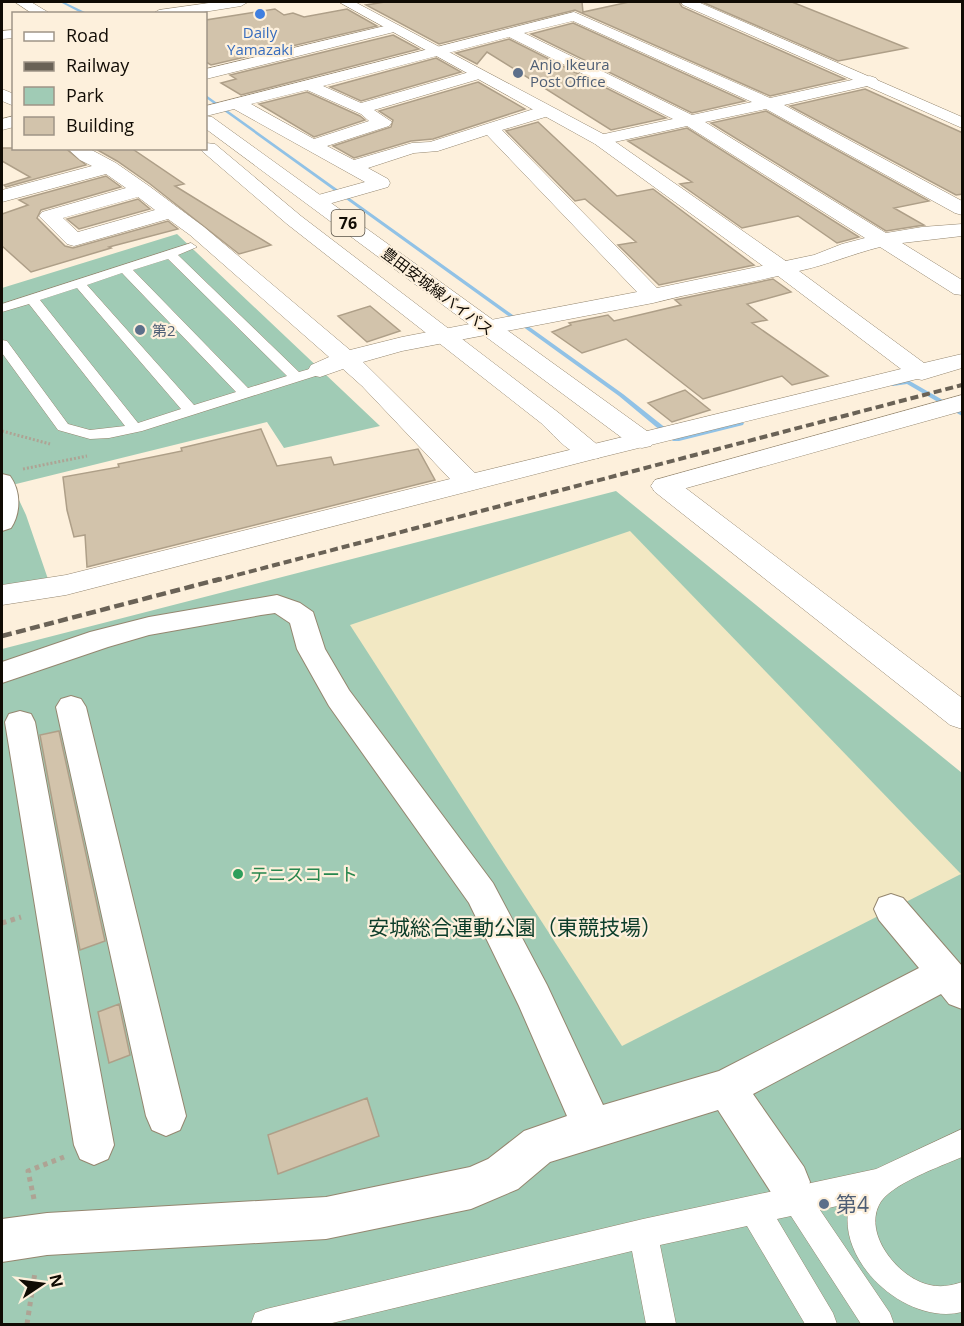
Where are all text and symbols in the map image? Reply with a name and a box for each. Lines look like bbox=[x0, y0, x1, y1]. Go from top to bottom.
marker: Daily Yamazaki bbox=[253, 7, 267, 21]
legend bbox=[12, 12, 207, 150]
place label: Daily Yamazaki bbox=[227, 22, 293, 59]
text: Road bbox=[66, 23, 109, 47]
text: Railway bbox=[66, 53, 130, 77]
place label: Anjo Ikeura Post Office bbox=[530, 54, 610, 91]
marker: Anjo Ikeura Post Office bbox=[511, 66, 525, 80]
text: Park bbox=[66, 83, 104, 107]
text: Building bbox=[66, 113, 134, 137]
road number: 76 bbox=[332, 210, 364, 236]
street label: 豊田安城線バイパス bbox=[378, 242, 498, 340]
place label: 第2 bbox=[152, 320, 176, 340]
marker: 第2 bbox=[133, 323, 147, 337]
place label: テニスコート bbox=[250, 862, 358, 886]
marker: テニスコート bbox=[231, 867, 245, 881]
park label: 安城総合運動公園（東競技場） bbox=[368, 913, 662, 941]
place label: 第4 bbox=[836, 1190, 869, 1218]
marker: 第4 bbox=[817, 1197, 831, 1211]
north arrow bbox=[12, 1254, 72, 1314]
text: N bbox=[44, 1272, 69, 1289]

